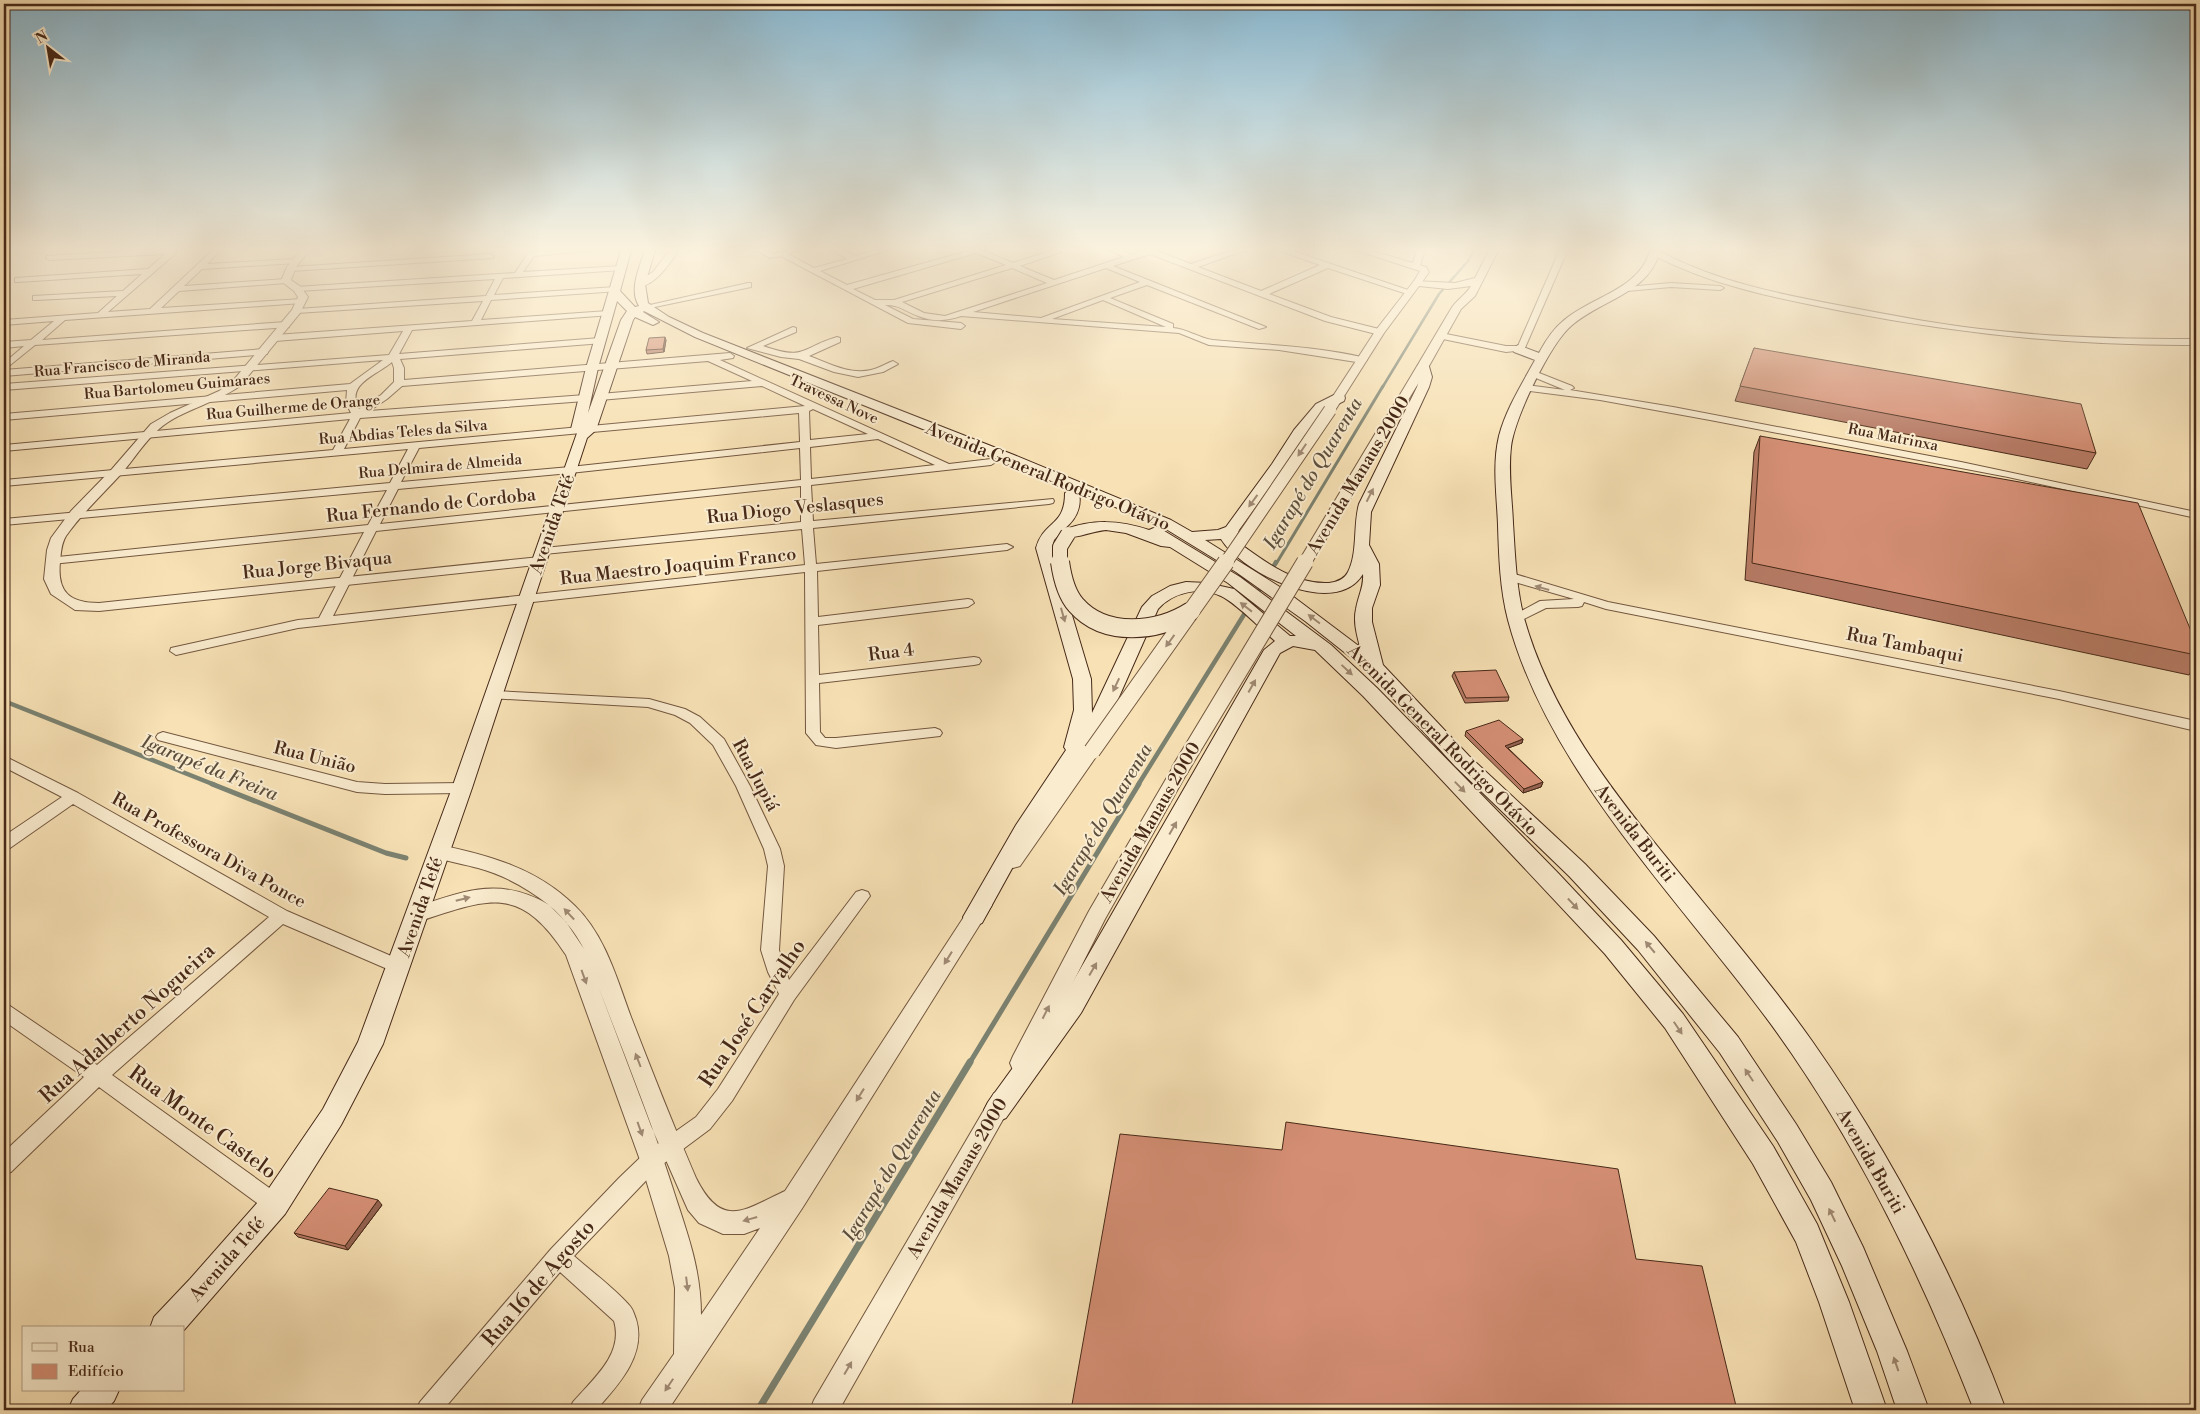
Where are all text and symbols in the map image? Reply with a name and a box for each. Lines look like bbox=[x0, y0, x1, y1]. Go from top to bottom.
north arrow bbox=[22, 22, 72, 72]
text: N bbox=[32, 27, 51, 48]
street label: Rua Francisco de Miranda bbox=[33, 347, 211, 382]
street label: Rua Bartolomeu Guimaraes bbox=[83, 369, 271, 404]
street label: Travessa Nove bbox=[786, 370, 881, 428]
street label: Rua Guilherme de Orange bbox=[205, 390, 381, 425]
street label: Avenida Manaus 2000 bbox=[1301, 391, 1415, 560]
water label: Igarapé do Quarenta bbox=[1258, 393, 1368, 555]
street label: Rua Abdias Teles da Silva bbox=[318, 416, 489, 449]
street label: Avenida General Rodrigo Otávio bbox=[921, 416, 1173, 536]
street label: Rua Matrinxa bbox=[1846, 419, 1940, 456]
one-way arrow bbox=[1297, 444, 1307, 457]
street label: Rua Delmira de Almeida bbox=[357, 450, 523, 483]
street label: Avenida Tefé bbox=[524, 471, 580, 578]
street label: Rua Fernando de Cordoba bbox=[325, 483, 538, 528]
street label: Rua Diogo Veslasques bbox=[705, 488, 885, 529]
one-way arrow bbox=[1366, 488, 1374, 502]
one-way arrow bbox=[1248, 494, 1258, 508]
street label: Rua Maestro Joaquim Franco bbox=[559, 543, 797, 590]
street label: Rua Jorge Bivaqua bbox=[241, 546, 394, 585]
one-way arrow bbox=[1535, 583, 1550, 591]
one-way arrow bbox=[1240, 602, 1253, 613]
one-way arrow bbox=[1060, 608, 1068, 623]
one-way arrow bbox=[1308, 614, 1321, 625]
street label: Rua Tambaqui bbox=[1844, 623, 1965, 668]
one-way arrow bbox=[1165, 634, 1175, 648]
street label: Rua 4 bbox=[867, 638, 916, 667]
street label: Avenida General Rodrigo Otávio bbox=[1341, 639, 1543, 841]
one-way arrow bbox=[1341, 664, 1353, 676]
one-way arrow bbox=[1112, 678, 1120, 693]
one-way arrow bbox=[1248, 679, 1257, 692]
water label: Igarapé da Freira bbox=[137, 729, 282, 806]
street label: Rua Jupiá bbox=[727, 735, 785, 816]
street label: Rua União bbox=[271, 736, 359, 779]
street label: Avenida Manaus 2000 bbox=[1095, 738, 1206, 908]
water label: Igarapé do Quarenta bbox=[1048, 739, 1158, 901]
street label: Avenida Buriti bbox=[1589, 779, 1680, 887]
one-way arrow bbox=[1454, 781, 1466, 793]
street label: Rua Professora Diva Ponce bbox=[108, 787, 310, 913]
one-way arrow bbox=[1169, 821, 1178, 834]
street label: Avenida Tefé bbox=[392, 854, 448, 961]
one-way arrow bbox=[456, 895, 471, 903]
one-way arrow bbox=[1567, 897, 1579, 909]
one-way arrow bbox=[563, 908, 575, 920]
street label: Rua José Carvalho bbox=[694, 935, 812, 1092]
street label: Rua Adalberto Nogueira bbox=[35, 938, 221, 1109]
one-way arrow bbox=[1644, 941, 1655, 954]
one-way arrow bbox=[943, 951, 952, 964]
one-way arrow bbox=[1088, 962, 1097, 975]
one-way arrow bbox=[581, 969, 588, 984]
one-way arrow bbox=[1042, 1005, 1050, 1019]
one-way arrow bbox=[1673, 1021, 1683, 1035]
one-way arrow bbox=[634, 1052, 642, 1067]
street label: Rua Monte Castelo bbox=[123, 1060, 282, 1185]
one-way arrow bbox=[1745, 1069, 1754, 1082]
water label: Igarapé do Quarenta bbox=[837, 1085, 947, 1247]
one-way arrow bbox=[856, 1088, 865, 1102]
street label: Avenida Manaus 2000 bbox=[902, 1094, 1013, 1264]
street label: Avenida Buriti bbox=[1831, 1104, 1910, 1218]
one-way arrow bbox=[636, 1122, 644, 1137]
one-way arrow bbox=[1828, 1208, 1836, 1222]
street label: Avenida Tefé bbox=[184, 1212, 270, 1307]
street label: Rua 16 de Agosto bbox=[477, 1215, 601, 1352]
one-way arrow bbox=[742, 1216, 757, 1224]
one-way arrow bbox=[683, 1277, 691, 1293]
legend bbox=[22, 1326, 185, 1392]
text: Rua bbox=[68, 1338, 95, 1357]
one-way arrow bbox=[1892, 1357, 1900, 1372]
one-way arrow bbox=[844, 1361, 852, 1375]
text: Edifício bbox=[68, 1362, 124, 1381]
one-way arrow bbox=[665, 1378, 674, 1392]

